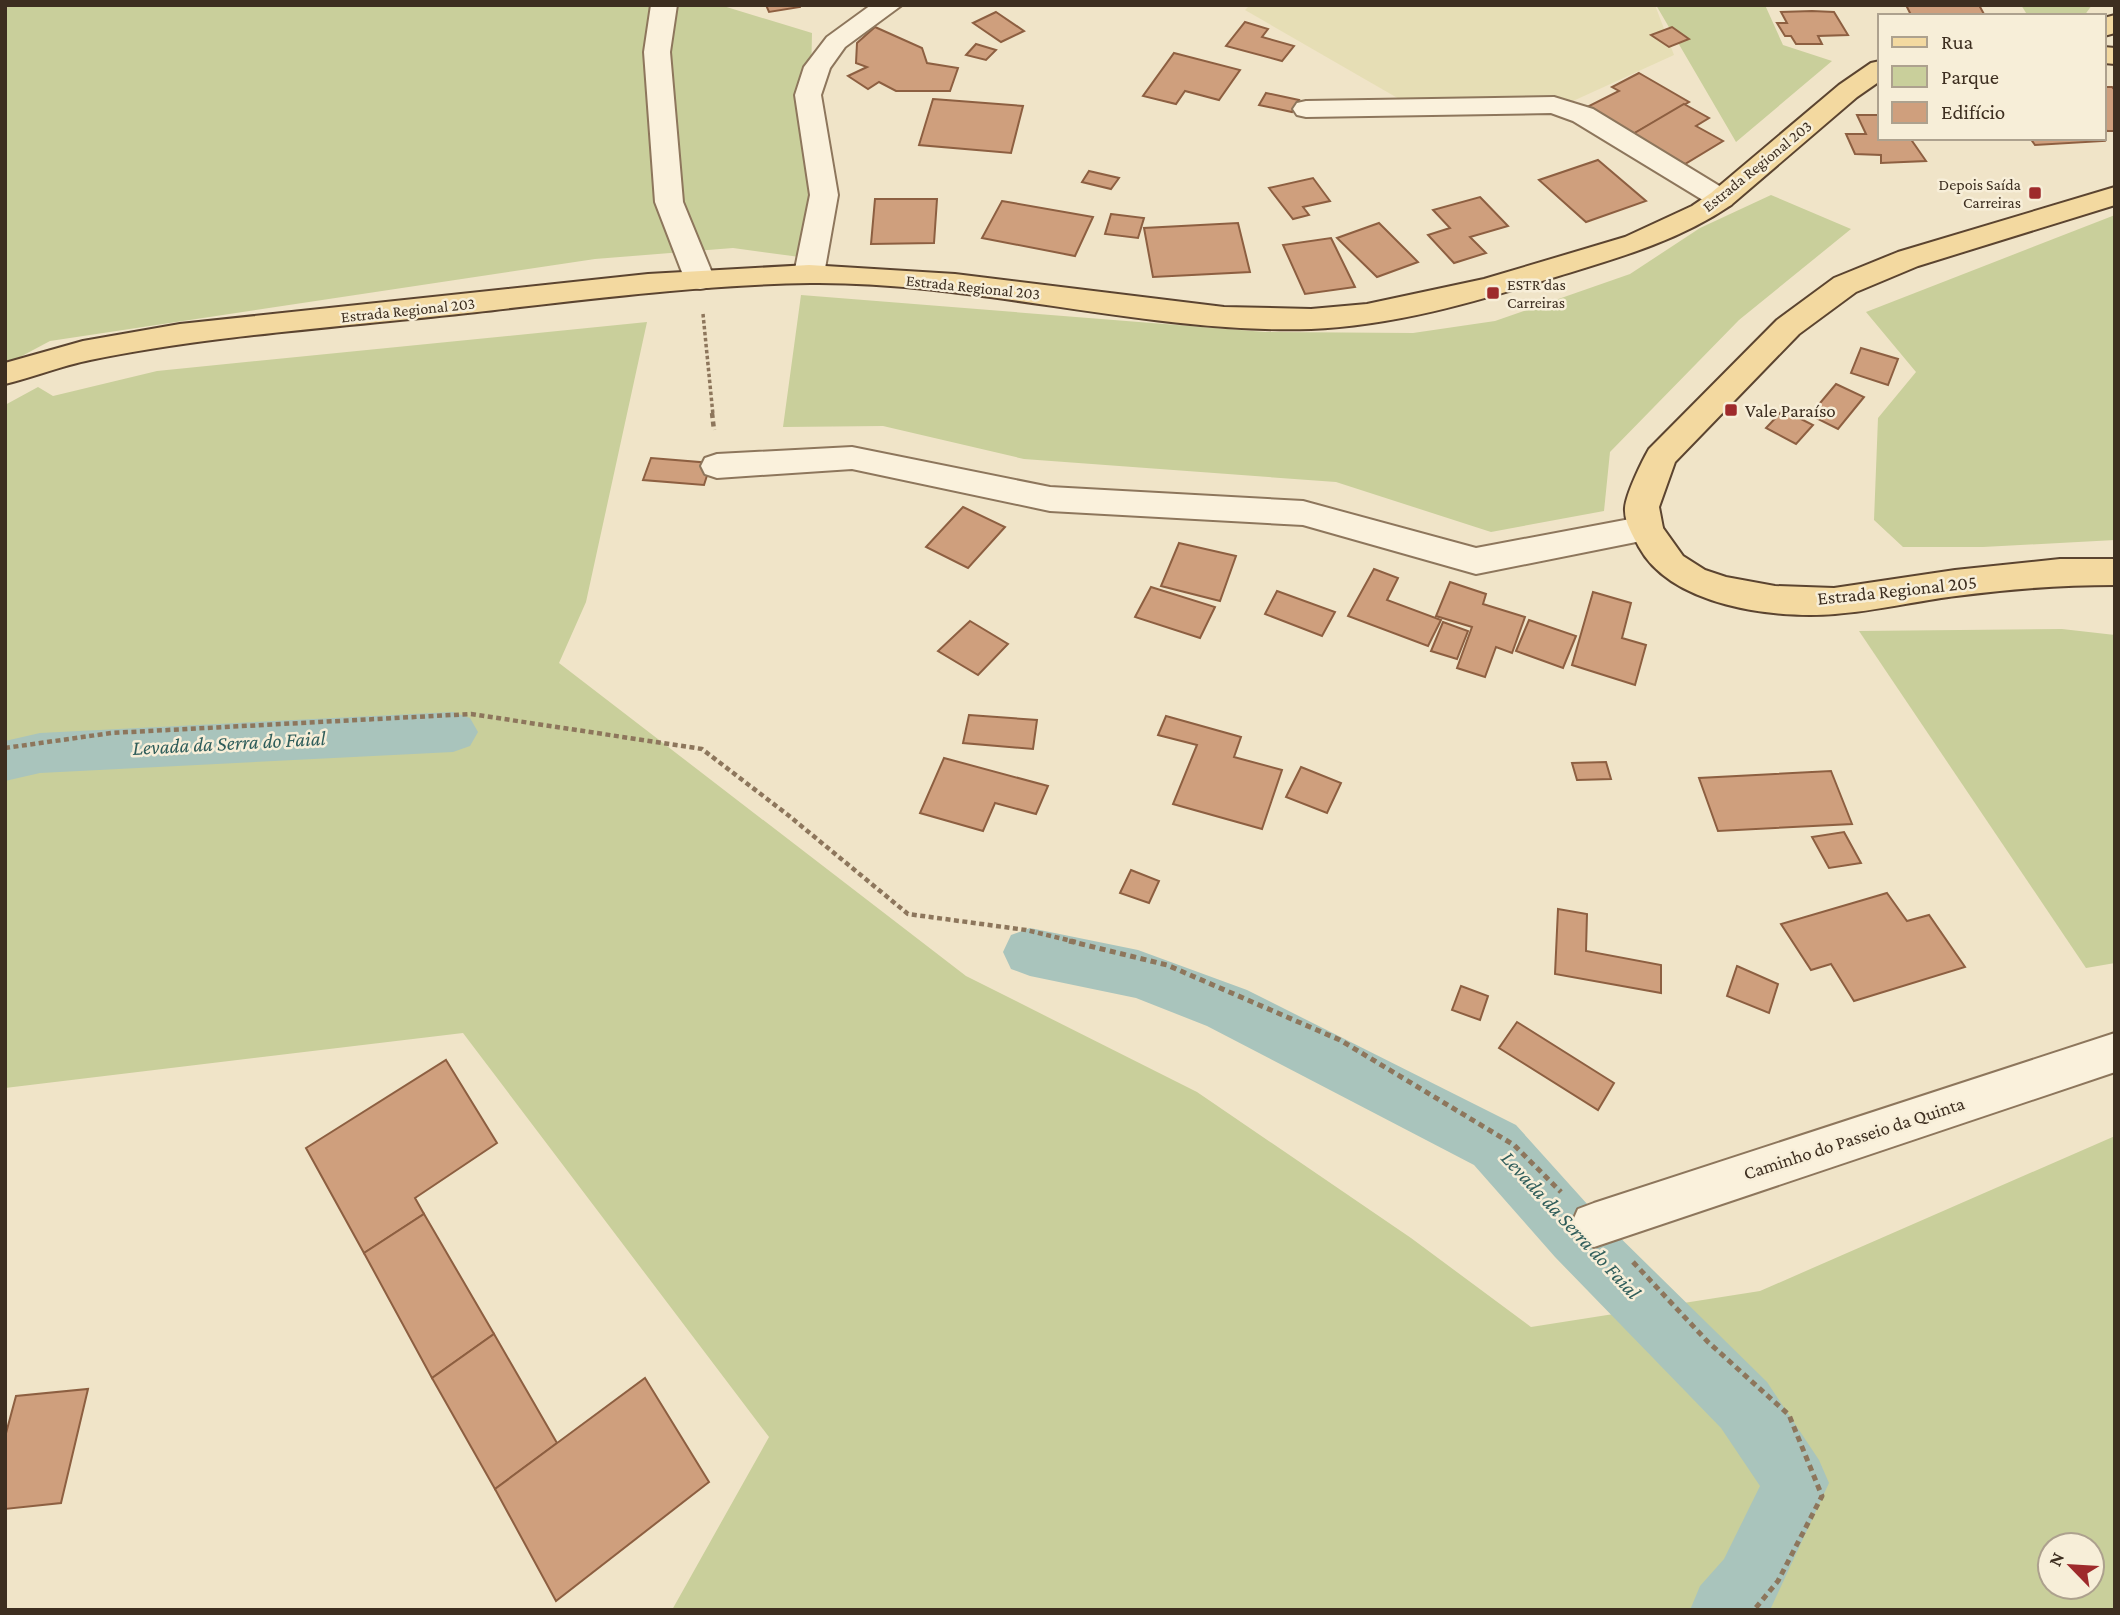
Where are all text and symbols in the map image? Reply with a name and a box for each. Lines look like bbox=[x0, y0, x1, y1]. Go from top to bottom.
legend bbox=[1878, 14, 2106, 140]
text: Rua bbox=[1941, 30, 1974, 54]
text: Parque bbox=[1941, 65, 1999, 89]
text: Edifício bbox=[1941, 100, 2005, 124]
street label: Estrada Regional 203 bbox=[1699, 117, 1815, 216]
place label: Depois Saída Carreiras bbox=[1939, 176, 2022, 211]
marker: Depois Saída Carreiras bbox=[2027, 185, 2043, 201]
street label: Estrada Regional 203 bbox=[905, 272, 1041, 303]
place label: ESTR das Carreiras bbox=[1507, 276, 1566, 311]
marker: ESTR das Carreiras bbox=[1485, 285, 1501, 301]
street label: Estrada Regional 203 bbox=[340, 295, 476, 326]
place label: Vale Paraíso bbox=[1745, 400, 1836, 421]
marker: Vale Paraíso bbox=[1723, 402, 1739, 418]
street label: Estrada Regional 205 bbox=[1816, 571, 1978, 609]
water label: Levada da Serra do Faial bbox=[132, 726, 327, 760]
street label: Caminho do Passeio da Quinta bbox=[1741, 1092, 1967, 1184]
water label: Levada da Serra do Faial bbox=[1496, 1146, 1646, 1305]
north arrow bbox=[2036, 1531, 2106, 1601]
text: N bbox=[2044, 1549, 2068, 1569]

